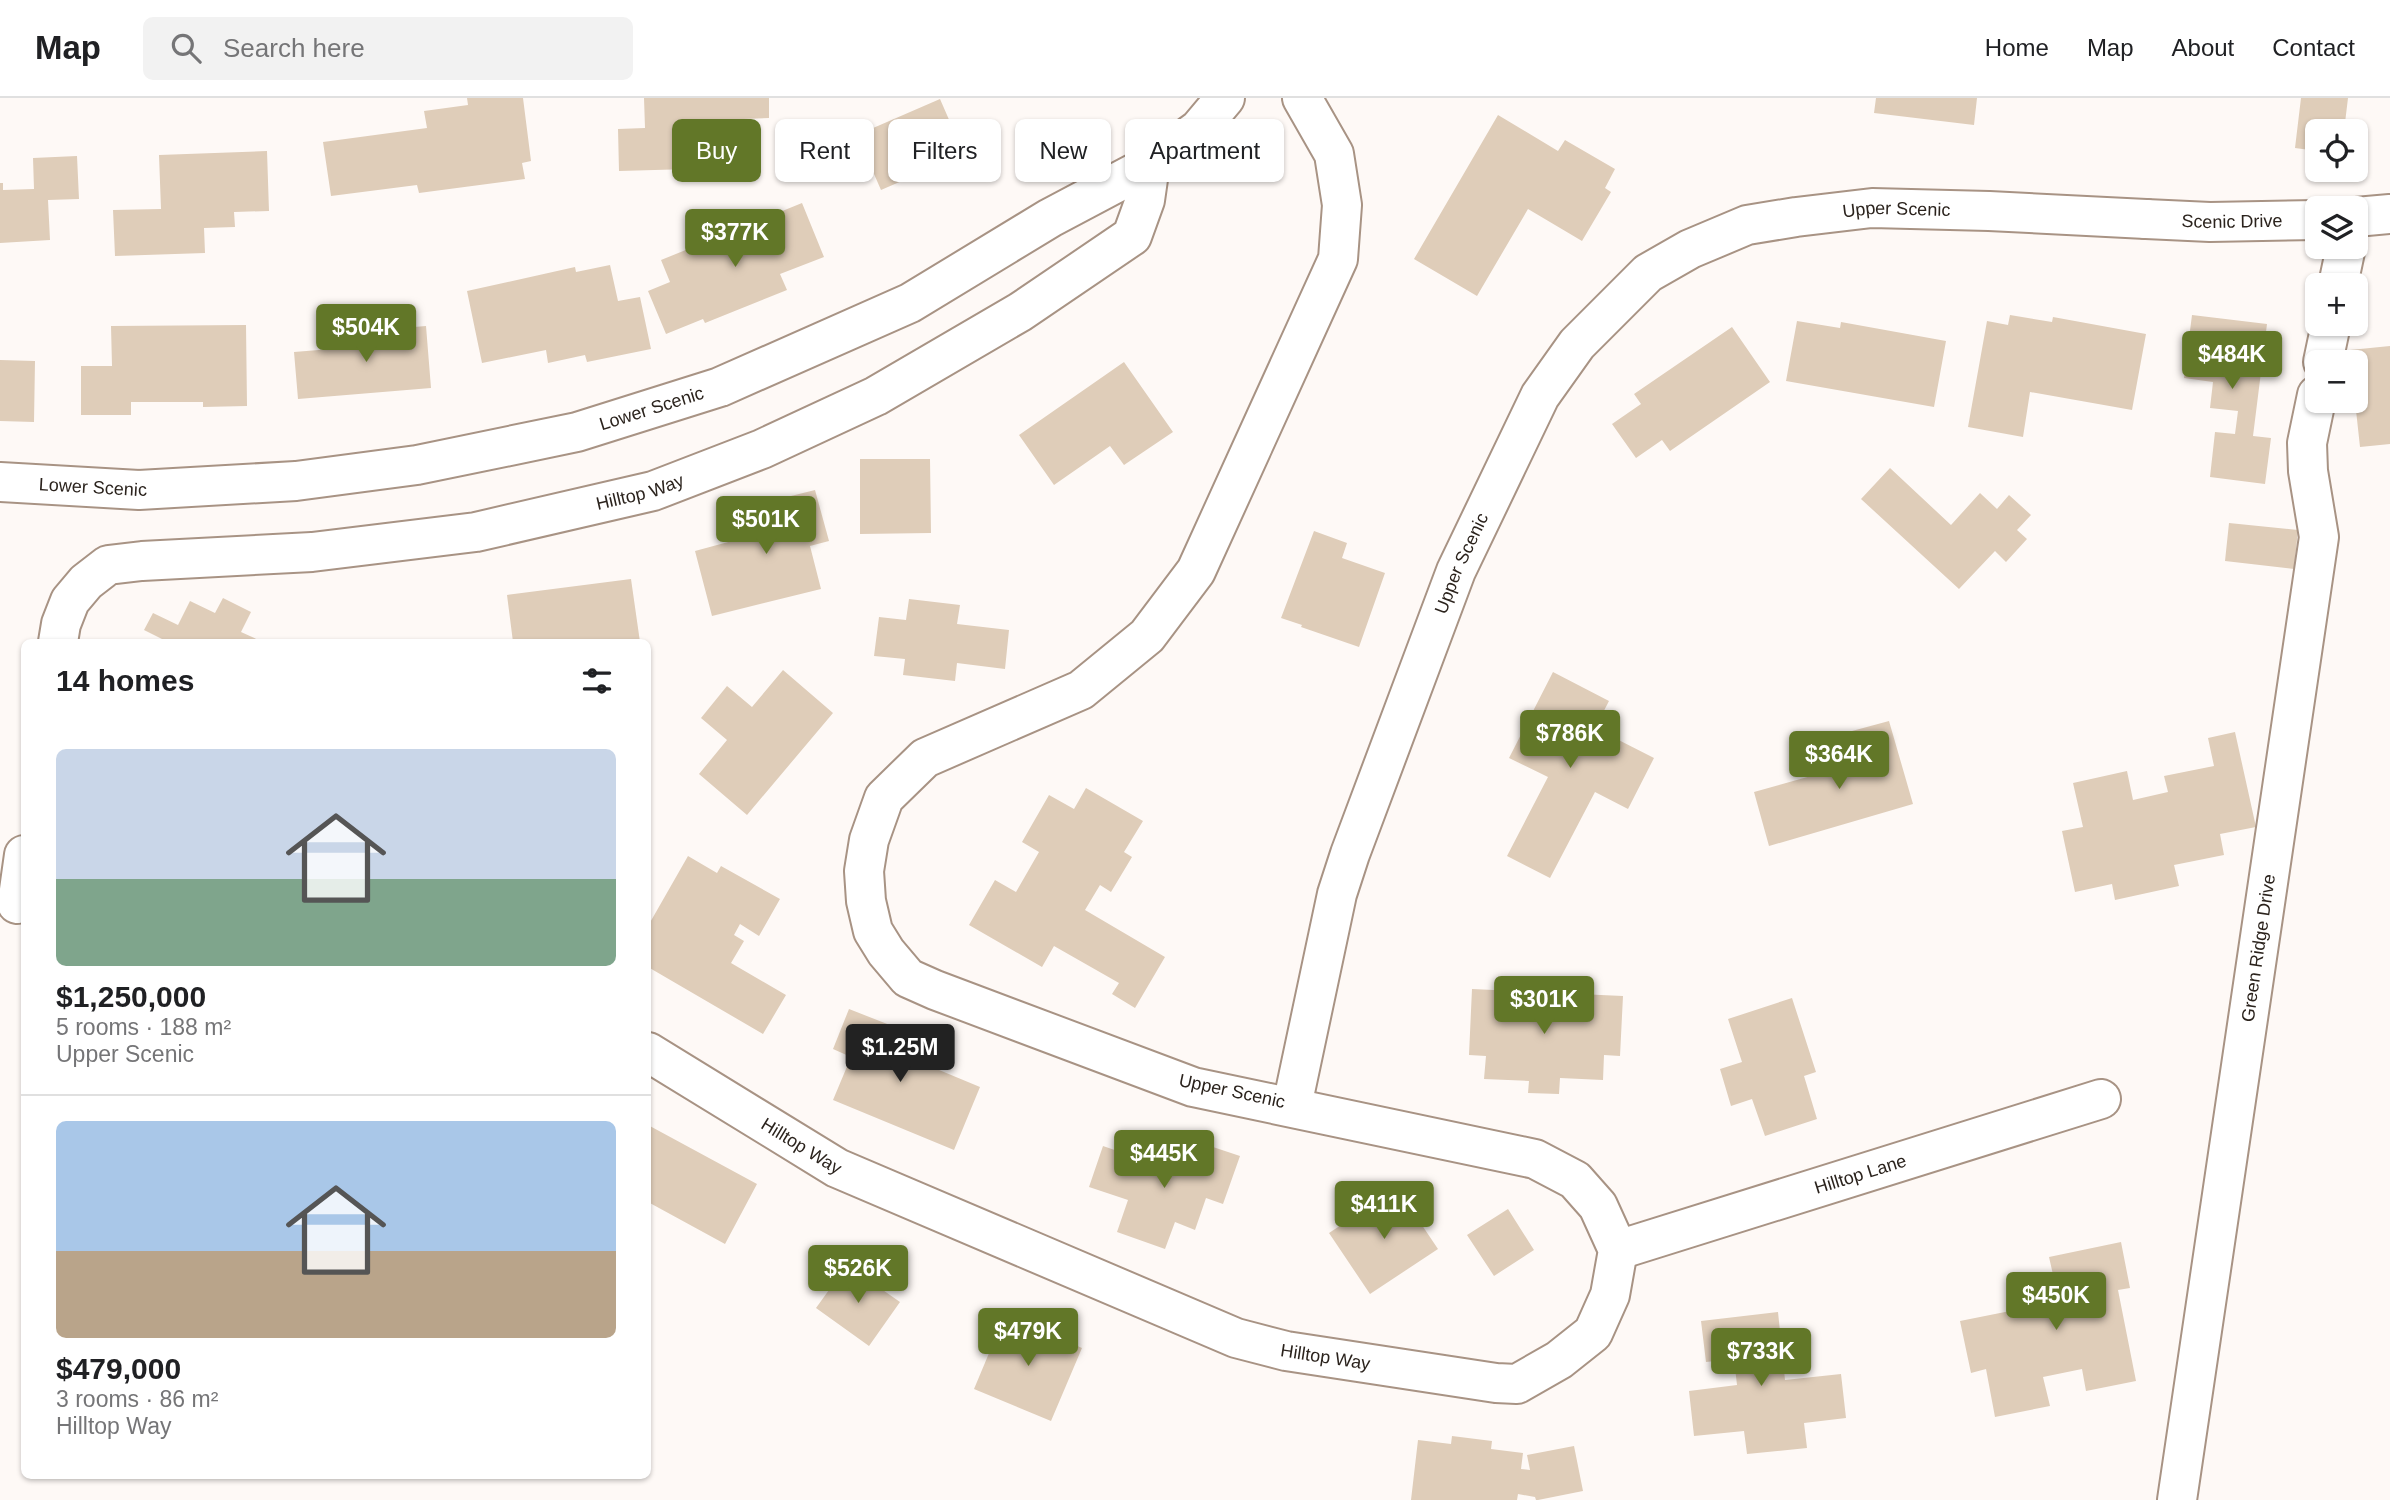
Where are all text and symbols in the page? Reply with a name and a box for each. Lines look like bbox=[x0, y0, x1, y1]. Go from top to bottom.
search box bbox=[143, 17, 633, 80]
text: Map bbox=[35, 29, 101, 66]
icon: search bbox=[167, 29, 205, 67]
text: Search here bbox=[223, 33, 365, 63]
text: Home bbox=[1985, 34, 2049, 61]
text: Map bbox=[2087, 34, 2134, 61]
text: About bbox=[2172, 34, 2234, 61]
text: Contact bbox=[2272, 34, 2355, 61]
chip: Buy bbox=[672, 119, 761, 182]
chip: Rent bbox=[775, 119, 874, 182]
chip: Filters bbox=[888, 119, 1001, 182]
chip: New bbox=[1015, 119, 1111, 182]
chip: Apartment bbox=[1125, 119, 1284, 182]
map controls bbox=[2305, 119, 2368, 413]
button: locate bbox=[2305, 119, 2368, 182]
button: layers bbox=[2305, 196, 2368, 259]
street label: Upper Scenic bbox=[1841, 198, 1951, 221]
pin: $377K bbox=[686, 209, 784, 269]
street label: Scenic Drive bbox=[2181, 211, 2283, 232]
text: $377K bbox=[701, 219, 769, 245]
button: + bbox=[2305, 273, 2368, 336]
pin: $504K bbox=[317, 304, 415, 364]
text: $504K bbox=[332, 314, 400, 340]
pin: $484K bbox=[2183, 331, 2281, 391]
text: $484K bbox=[2198, 341, 2266, 367]
button: − bbox=[2305, 350, 2368, 413]
street label: Lower Scenic bbox=[597, 383, 706, 434]
street label: Hilltop Way bbox=[594, 470, 687, 514]
street label: Lower Scenic bbox=[38, 474, 147, 500]
pin: $501K bbox=[717, 496, 815, 556]
text: $501K bbox=[732, 506, 800, 532]
street label: Upper Scenic bbox=[1431, 510, 1492, 617]
icon: filters bbox=[578, 662, 616, 700]
text: 14 homes bbox=[56, 664, 194, 697]
pin: $786K bbox=[1521, 710, 1619, 770]
text: $786K bbox=[1536, 720, 1604, 746]
pin: $364K bbox=[1790, 732, 1888, 791]
text: $364K bbox=[1805, 741, 1873, 767]
icon: home bbox=[273, 795, 399, 921]
street label: Green Ridge Drive bbox=[2238, 873, 2279, 1023]
pin: $301K bbox=[1495, 976, 1593, 1036]
text: $1,250,000 bbox=[56, 980, 206, 1013]
text: $301K bbox=[1510, 986, 1578, 1012]
text: 5 rooms · 188 m² bbox=[56, 1014, 231, 1040]
pin: $1.25M bbox=[843, 1024, 957, 1084]
text: $1.25M bbox=[862, 1034, 938, 1060]
text: Upper Scenic bbox=[56, 1041, 194, 1067]
street label: Upper Scenic bbox=[1177, 1070, 1287, 1112]
street label: Hilltop Way bbox=[758, 1114, 845, 1178]
pin: $445K bbox=[1115, 1130, 1213, 1190]
text: $445K bbox=[1130, 1140, 1198, 1166]
street label: Hilltop Lane bbox=[1812, 1150, 1909, 1198]
icon: home bbox=[273, 1167, 399, 1293]
pin: $411K bbox=[1335, 1182, 1433, 1241]
text: $411K bbox=[1351, 1191, 1417, 1217]
pin: $526K bbox=[809, 1246, 907, 1305]
text: $526K bbox=[824, 1255, 892, 1281]
pin: $450K bbox=[2007, 1272, 2105, 1332]
text: $450K bbox=[2022, 1282, 2090, 1308]
pin: $479K bbox=[979, 1308, 1077, 1368]
text: $479K bbox=[994, 1318, 1062, 1344]
pin: $733K bbox=[1712, 1328, 1810, 1388]
text: $733K bbox=[1727, 1338, 1795, 1364]
street label: Hilltop Way bbox=[1279, 1340, 1372, 1374]
text: $479,000 bbox=[56, 1352, 181, 1385]
text: 3 rooms · 86 m² bbox=[56, 1386, 218, 1412]
text: Hilltop Way bbox=[56, 1413, 171, 1439]

